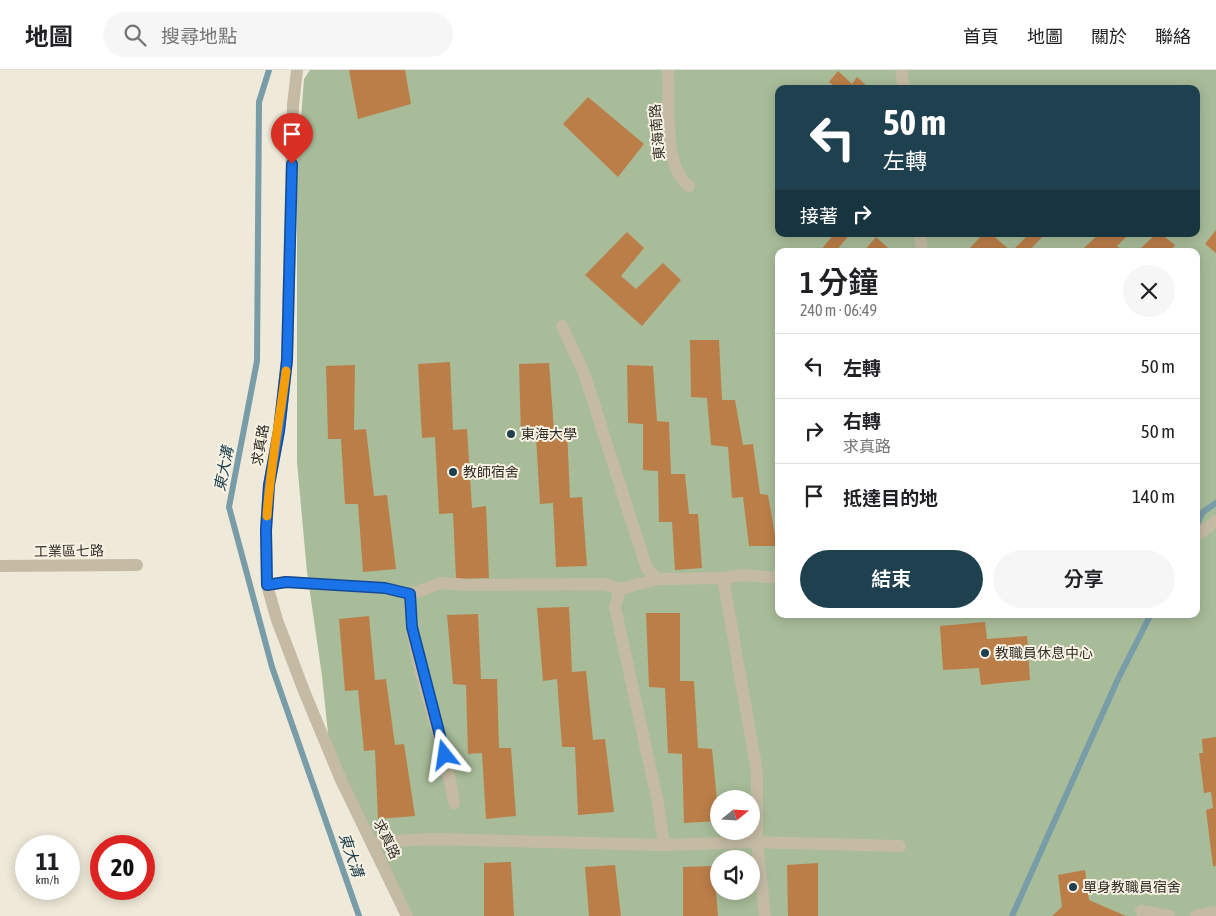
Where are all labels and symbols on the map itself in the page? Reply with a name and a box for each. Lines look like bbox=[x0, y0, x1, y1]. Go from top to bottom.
street label: 東海南路 bbox=[647, 103, 667, 161]
pin bbox=[271, 113, 313, 164]
street label: 求真路 bbox=[248, 423, 272, 467]
place label: 東海大學 bbox=[521, 426, 577, 442]
marker: 東海大學 bbox=[505, 428, 517, 440]
water label: 東大溝 bbox=[211, 443, 237, 493]
place label: 教師宿舍 bbox=[463, 464, 519, 480]
marker: 教師宿舍 bbox=[447, 466, 459, 478]
street label: 工業區七路 bbox=[34, 542, 104, 560]
place label: 教職員休息中心 bbox=[995, 645, 1093, 661]
marker: 教職員休息中心 bbox=[979, 647, 991, 659]
position arrow bbox=[418, 728, 470, 780]
north arrow bbox=[710, 790, 760, 840]
street label: 求真路 bbox=[371, 817, 403, 861]
water label: 東大溝 bbox=[336, 831, 367, 881]
speed limit sign: 20 bbox=[90, 835, 155, 900]
place label: 單身教職員宿舍 bbox=[1083, 879, 1181, 895]
marker: 單身教職員宿舍 bbox=[1067, 881, 1079, 893]

